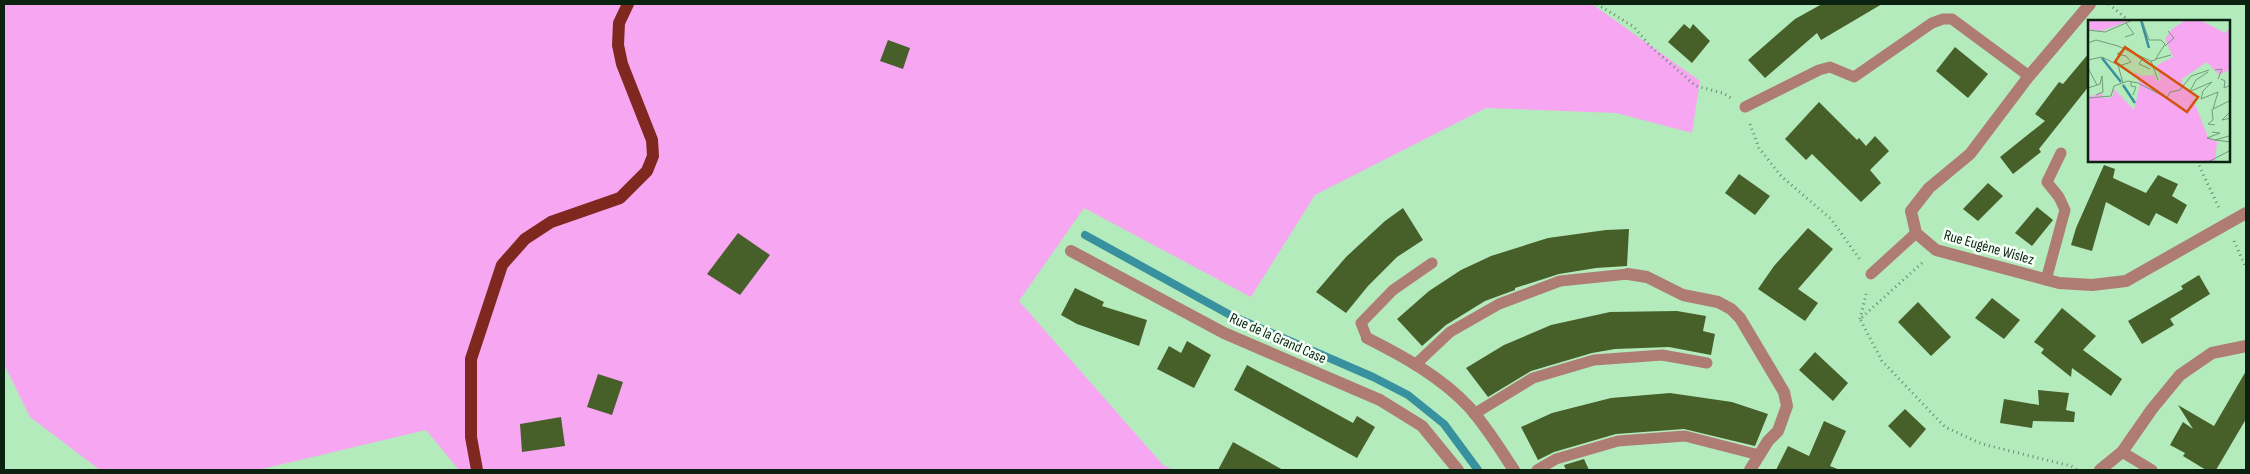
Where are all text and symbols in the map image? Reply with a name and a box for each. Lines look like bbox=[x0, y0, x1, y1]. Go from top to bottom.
inset map bbox=[2088, 20, 2230, 162]
street label: Rue Eugène Wislez bbox=[1942, 226, 2037, 270]
street label: Rue de la Grand Case bbox=[1226, 309, 1329, 368]

